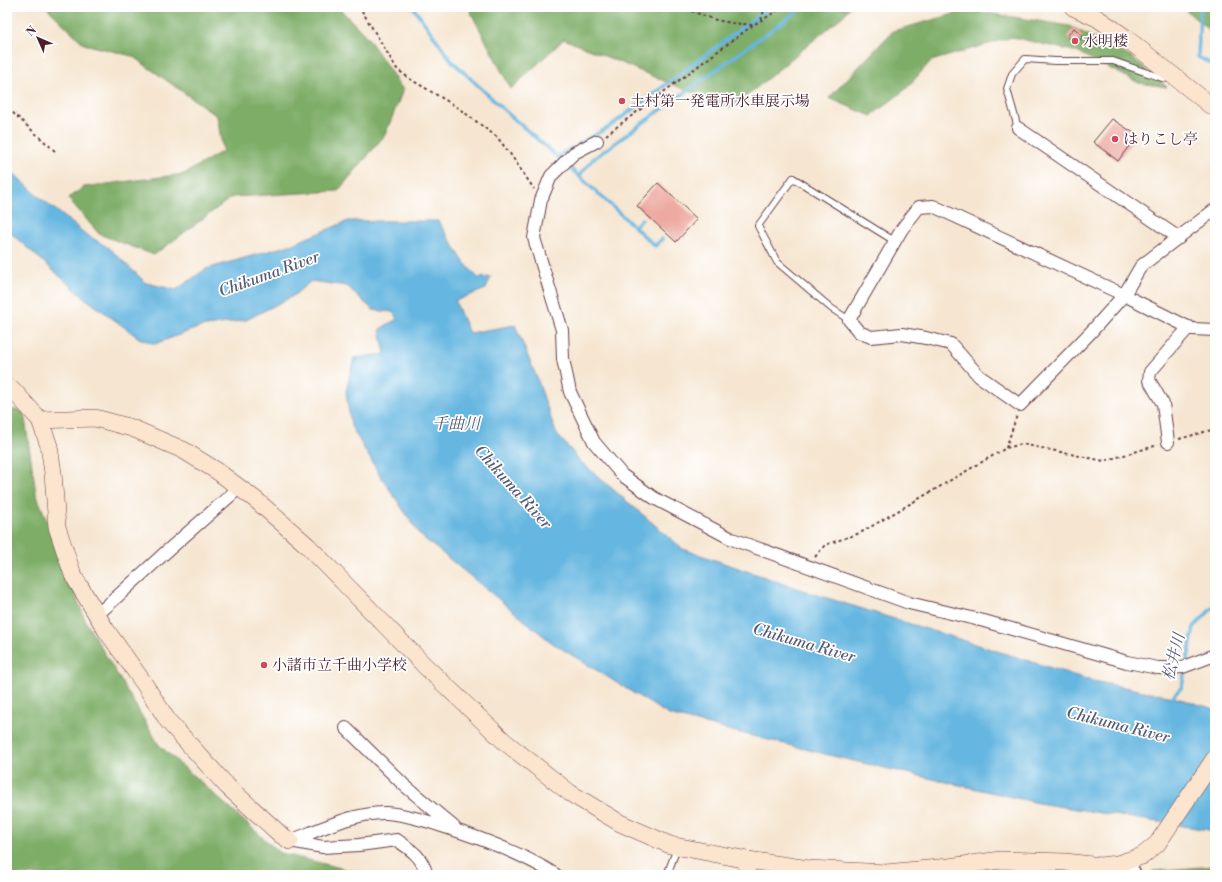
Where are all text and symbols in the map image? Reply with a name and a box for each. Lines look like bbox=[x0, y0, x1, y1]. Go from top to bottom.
north arrow bbox=[18, 18, 58, 58]
text: N bbox=[24, 23, 40, 40]
place label: 水明楼 bbox=[1083, 32, 1128, 51]
marker: 水明楼 bbox=[1070, 36, 1080, 46]
place label: 土村第一発電所水車展示場 bbox=[630, 92, 810, 111]
marker: 土村第一発電所水車展示場 bbox=[617, 96, 627, 106]
place label: はりこし亭 bbox=[1123, 130, 1198, 149]
marker: はりこし亭 bbox=[1110, 134, 1120, 144]
water label: Chikuma River bbox=[216, 246, 323, 302]
water label: 千曲川 bbox=[432, 414, 482, 434]
water label: Chikuma River bbox=[470, 441, 557, 534]
water label: Chikuma River bbox=[750, 619, 859, 668]
water label: 松井川 bbox=[1158, 629, 1190, 683]
place label: 小諸市立千曲小学校 bbox=[272, 656, 407, 675]
marker: 小諸市立千曲小学校 bbox=[259, 660, 269, 670]
water label: Chikuma River bbox=[1064, 702, 1173, 748]

